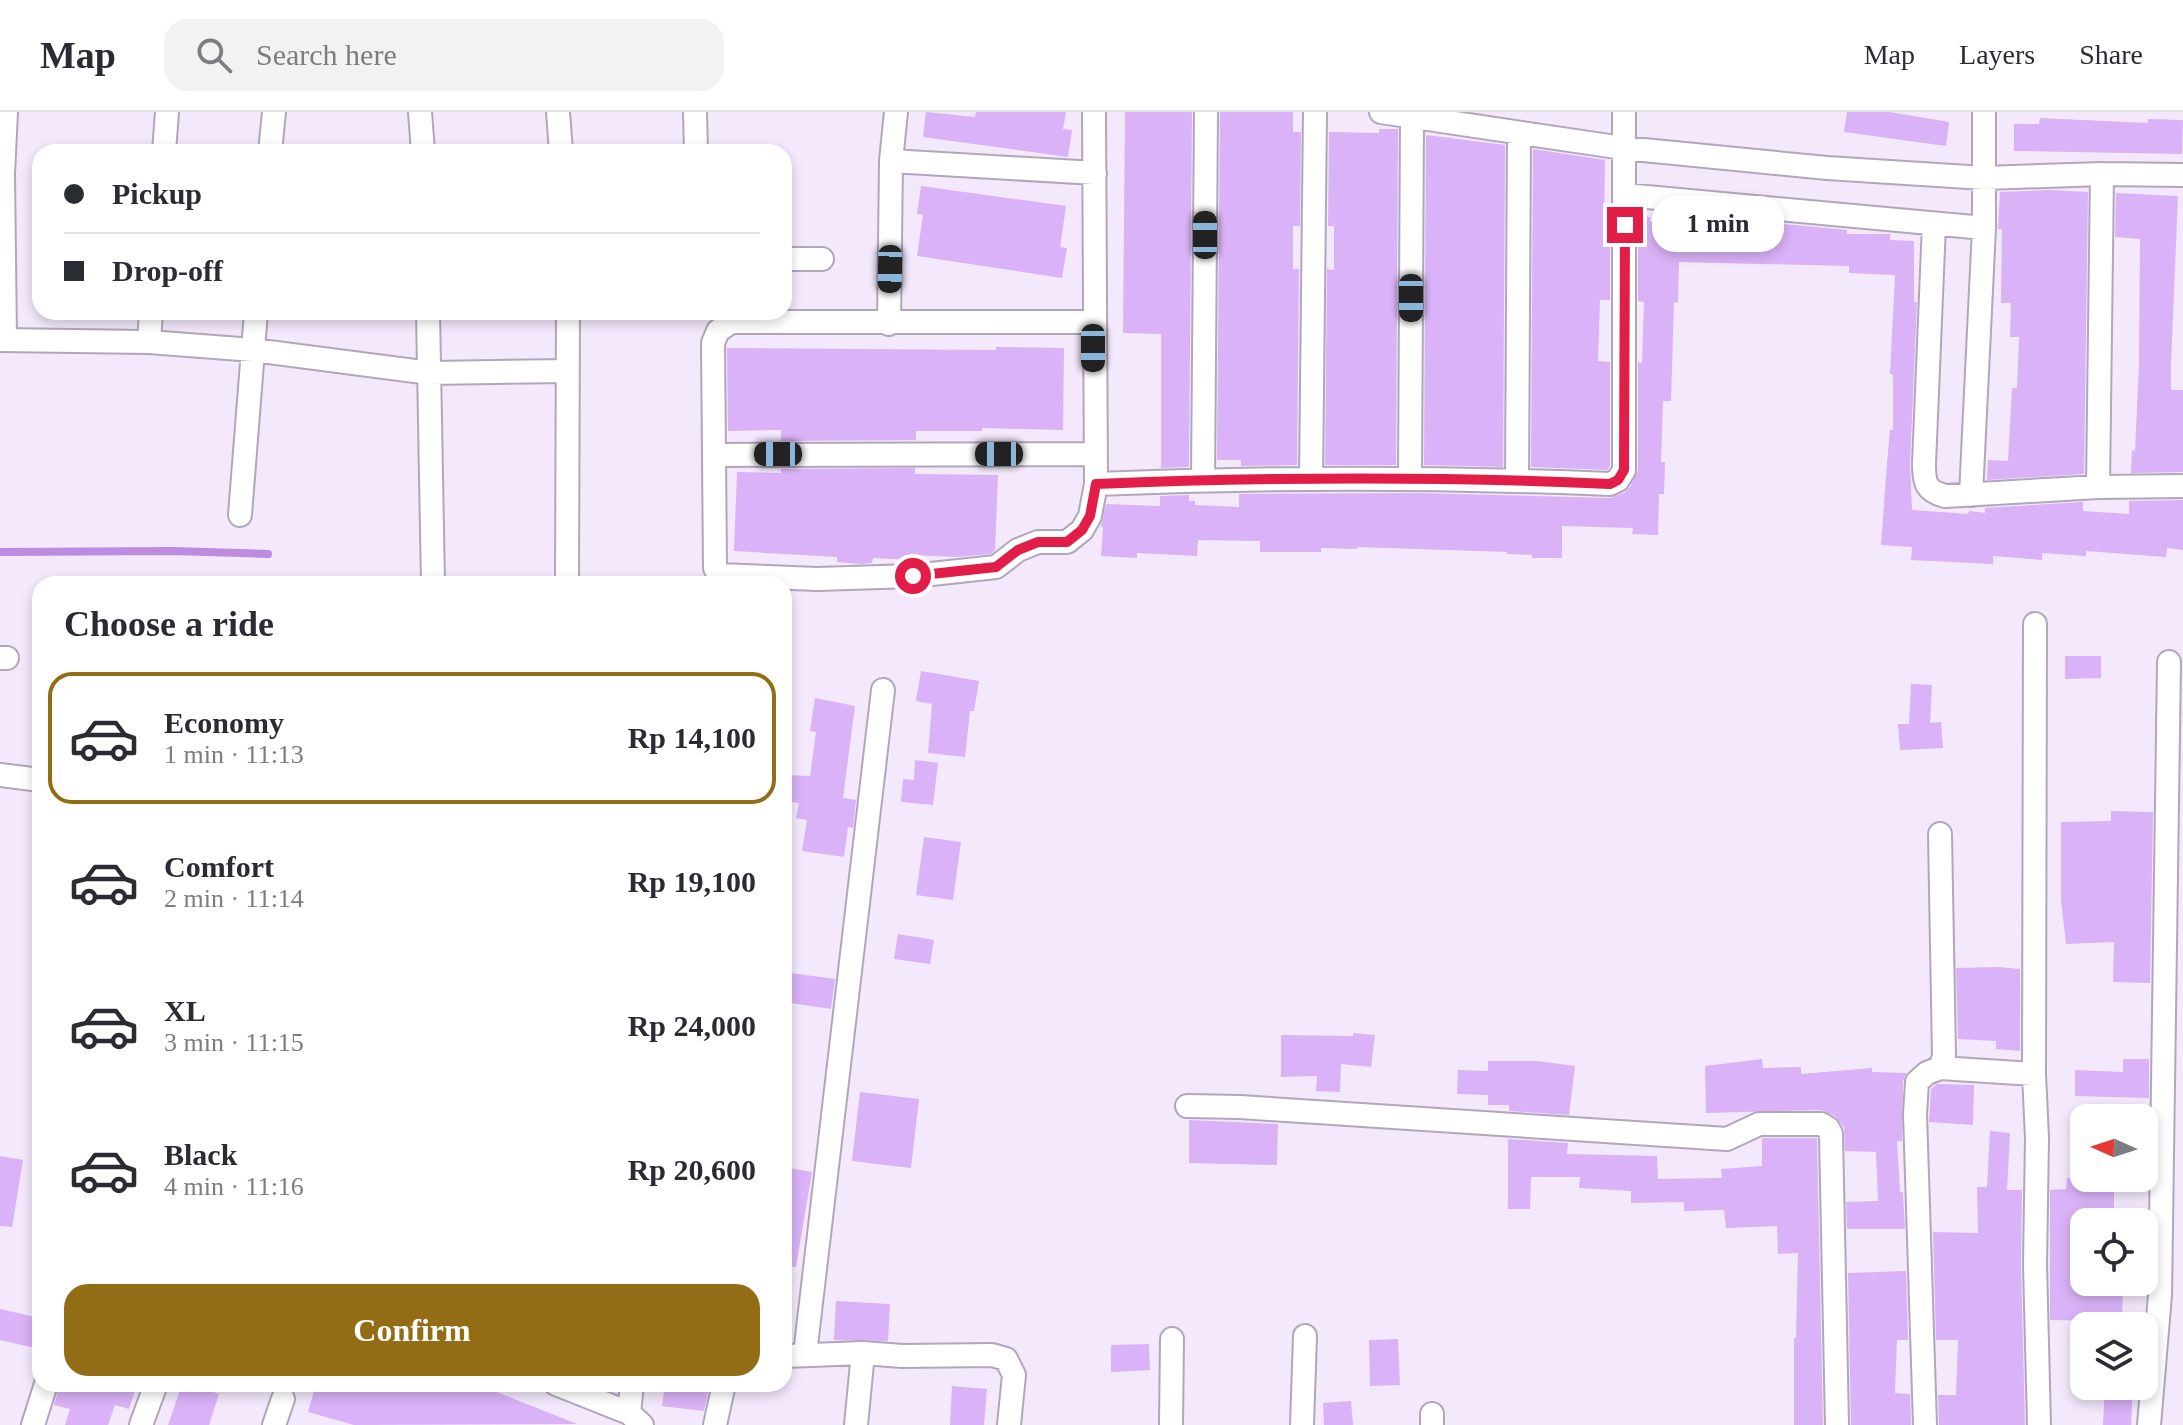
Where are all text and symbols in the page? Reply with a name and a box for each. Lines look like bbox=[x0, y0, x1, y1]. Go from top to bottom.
search box bbox=[164, 19, 724, 91]
icon: search bbox=[192, 33, 236, 77]
text: Map bbox=[40, 34, 116, 76]
text: Search here bbox=[256, 38, 397, 71]
text: Map bbox=[1864, 39, 1915, 70]
text: Layers bbox=[1959, 39, 2035, 70]
text: Share bbox=[2079, 39, 2143, 70]
text: Pickup bbox=[112, 177, 202, 210]
callout: 1 min bbox=[1653, 197, 1785, 253]
route end bbox=[1607, 207, 1643, 243]
text: 1 min bbox=[1687, 209, 1749, 238]
car bbox=[1193, 211, 1217, 259]
car bbox=[878, 245, 902, 293]
text: Drop-off bbox=[112, 254, 223, 287]
car bbox=[1399, 274, 1423, 322]
car bbox=[1081, 324, 1105, 372]
car bbox=[754, 442, 802, 466]
car bbox=[975, 442, 1023, 466]
route start bbox=[895, 558, 931, 594]
text: Choose a ride bbox=[64, 604, 274, 644]
icon: car bbox=[68, 702, 140, 774]
text: Economy bbox=[164, 706, 284, 739]
text: Rp 14,100 bbox=[628, 721, 756, 754]
text: 1 min · 11:13 bbox=[164, 740, 304, 769]
icon: car bbox=[68, 846, 140, 918]
text: Comfort bbox=[164, 850, 274, 883]
text: Rp 19,100 bbox=[628, 865, 756, 898]
text: 2 min · 11:14 bbox=[164, 884, 304, 913]
icon: car bbox=[68, 990, 140, 1062]
text: XL bbox=[164, 994, 206, 1027]
text: Rp 24,000 bbox=[628, 1009, 756, 1042]
text: 3 min · 11:15 bbox=[164, 1028, 304, 1057]
north arrow bbox=[2070, 1104, 2158, 1192]
map controls bbox=[2070, 1104, 2158, 1400]
icon: car bbox=[68, 1134, 140, 1206]
text: Black bbox=[164, 1138, 237, 1171]
text: Rp 20,600 bbox=[628, 1153, 756, 1186]
text: 4 min · 11:16 bbox=[164, 1172, 304, 1201]
button: locate bbox=[2070, 1208, 2158, 1296]
button: Confirm bbox=[64, 1284, 760, 1376]
button: layers bbox=[2070, 1312, 2158, 1400]

